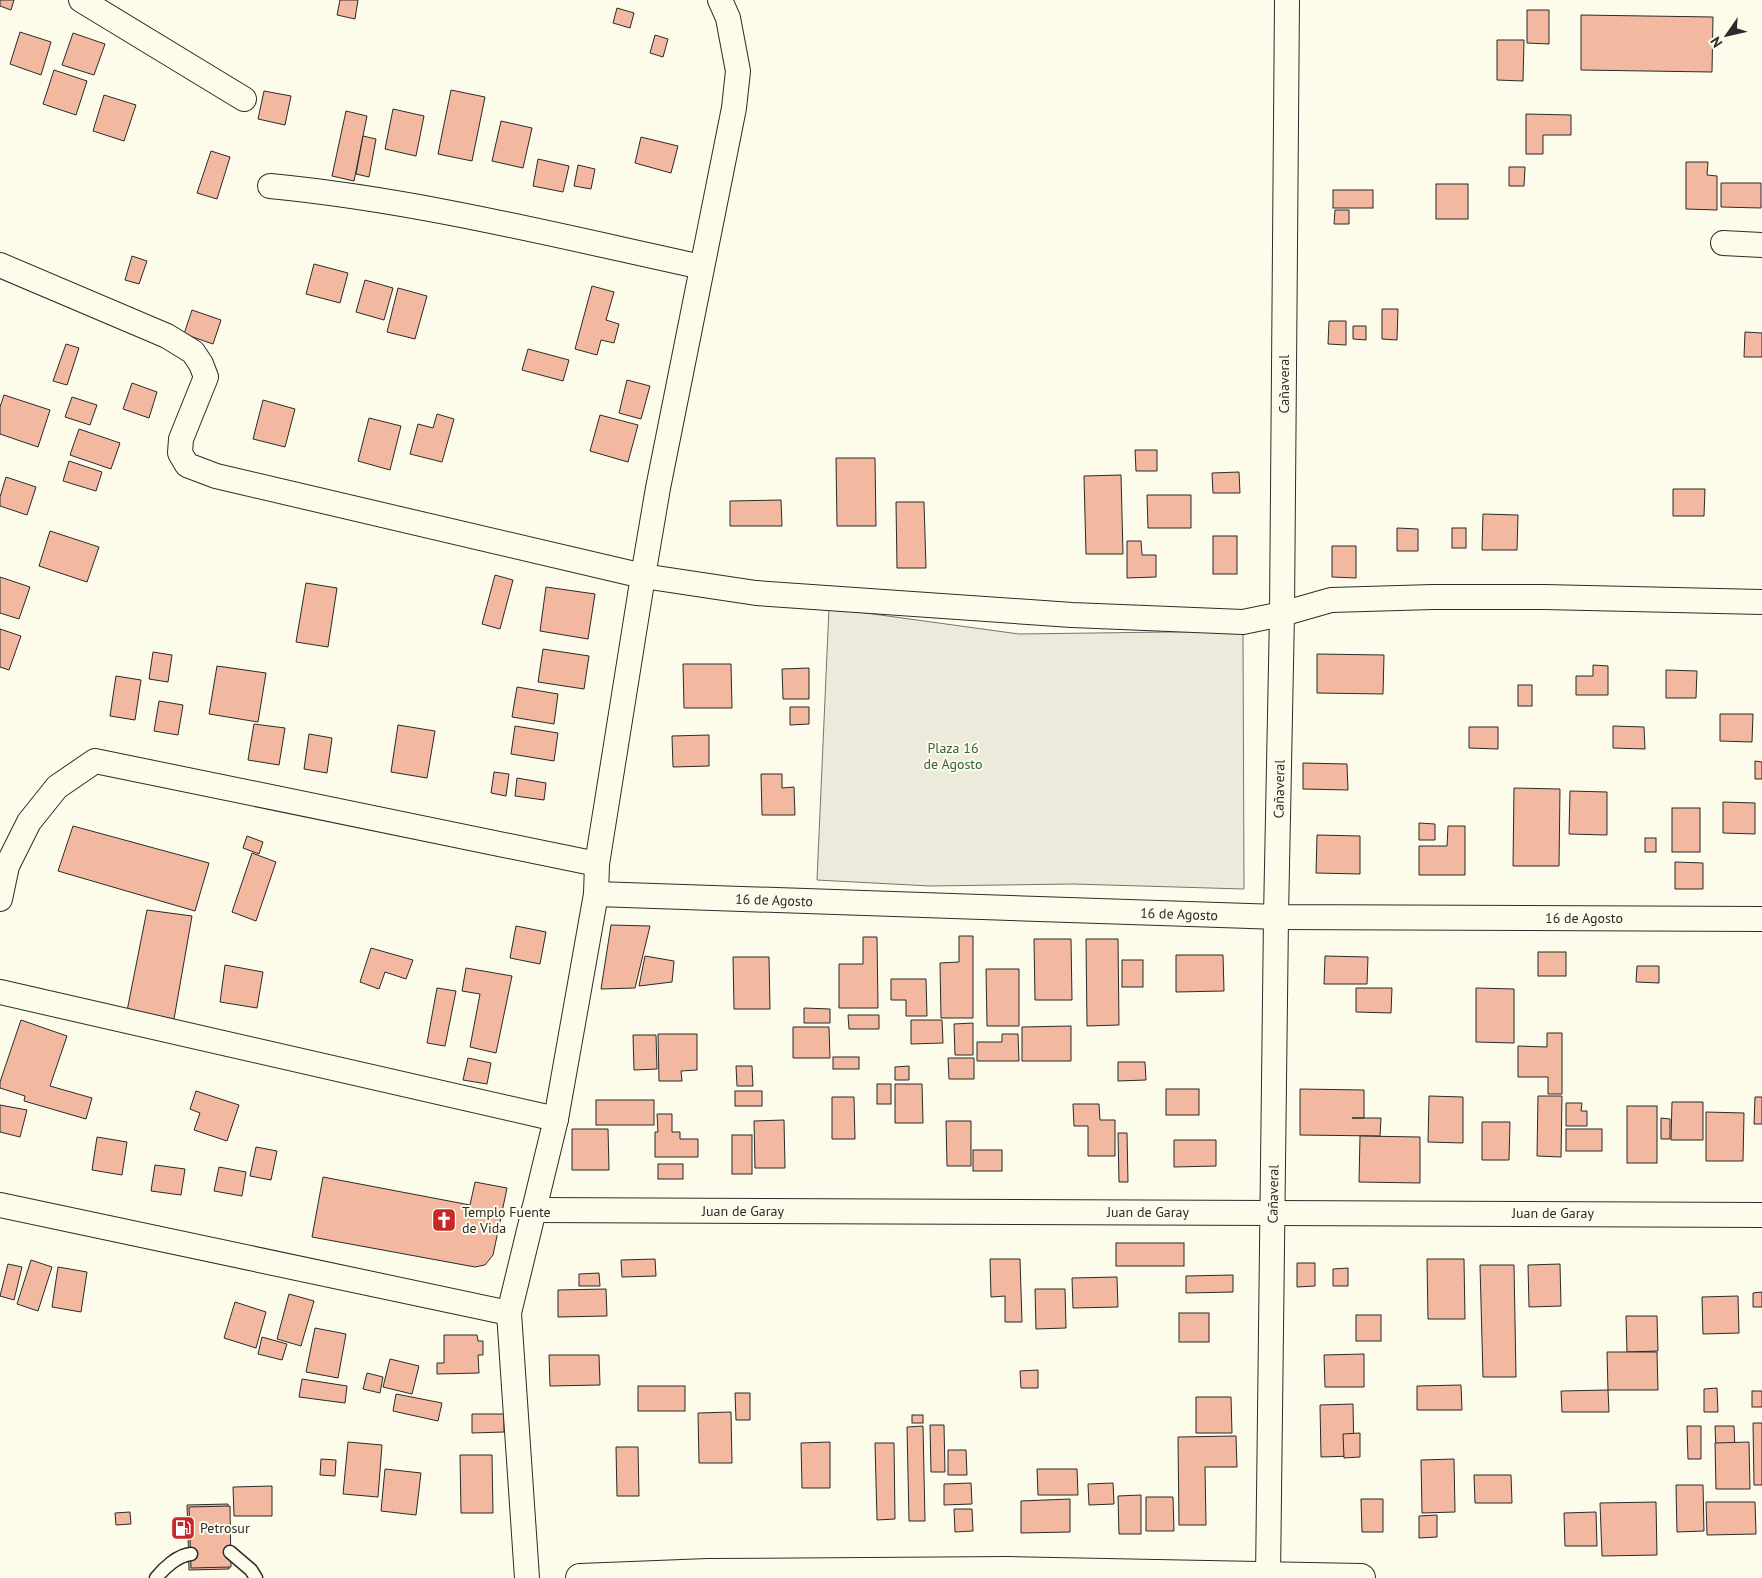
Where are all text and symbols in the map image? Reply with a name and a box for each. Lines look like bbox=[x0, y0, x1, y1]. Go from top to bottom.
north arrow bbox=[1702, 10, 1752, 60]
text: N bbox=[1706, 33, 1726, 51]
street label: Cañaveral bbox=[1275, 355, 1293, 413]
park label: Plaza 16 de Agosto bbox=[924, 739, 982, 773]
street label: Cañaveral bbox=[1269, 759, 1289, 819]
street label: 16 de Agosto bbox=[735, 890, 813, 910]
street label: 16 de Agosto bbox=[1140, 904, 1218, 924]
street label: 16 de Agosto bbox=[1545, 909, 1623, 927]
street label: Cañaveral bbox=[1263, 1164, 1283, 1224]
street label: Juan de Garay bbox=[701, 1202, 785, 1220]
place label: Templo Fuente de Vida bbox=[462, 1203, 551, 1237]
street label: Juan de Garay bbox=[1106, 1203, 1190, 1221]
street label: Juan de Garay bbox=[1511, 1204, 1595, 1222]
church icon: Templo Fuente de Vida bbox=[431, 1207, 457, 1233]
fuel station icon: Petrosur bbox=[170, 1515, 196, 1541]
place label: Petrosur bbox=[200, 1519, 250, 1537]

